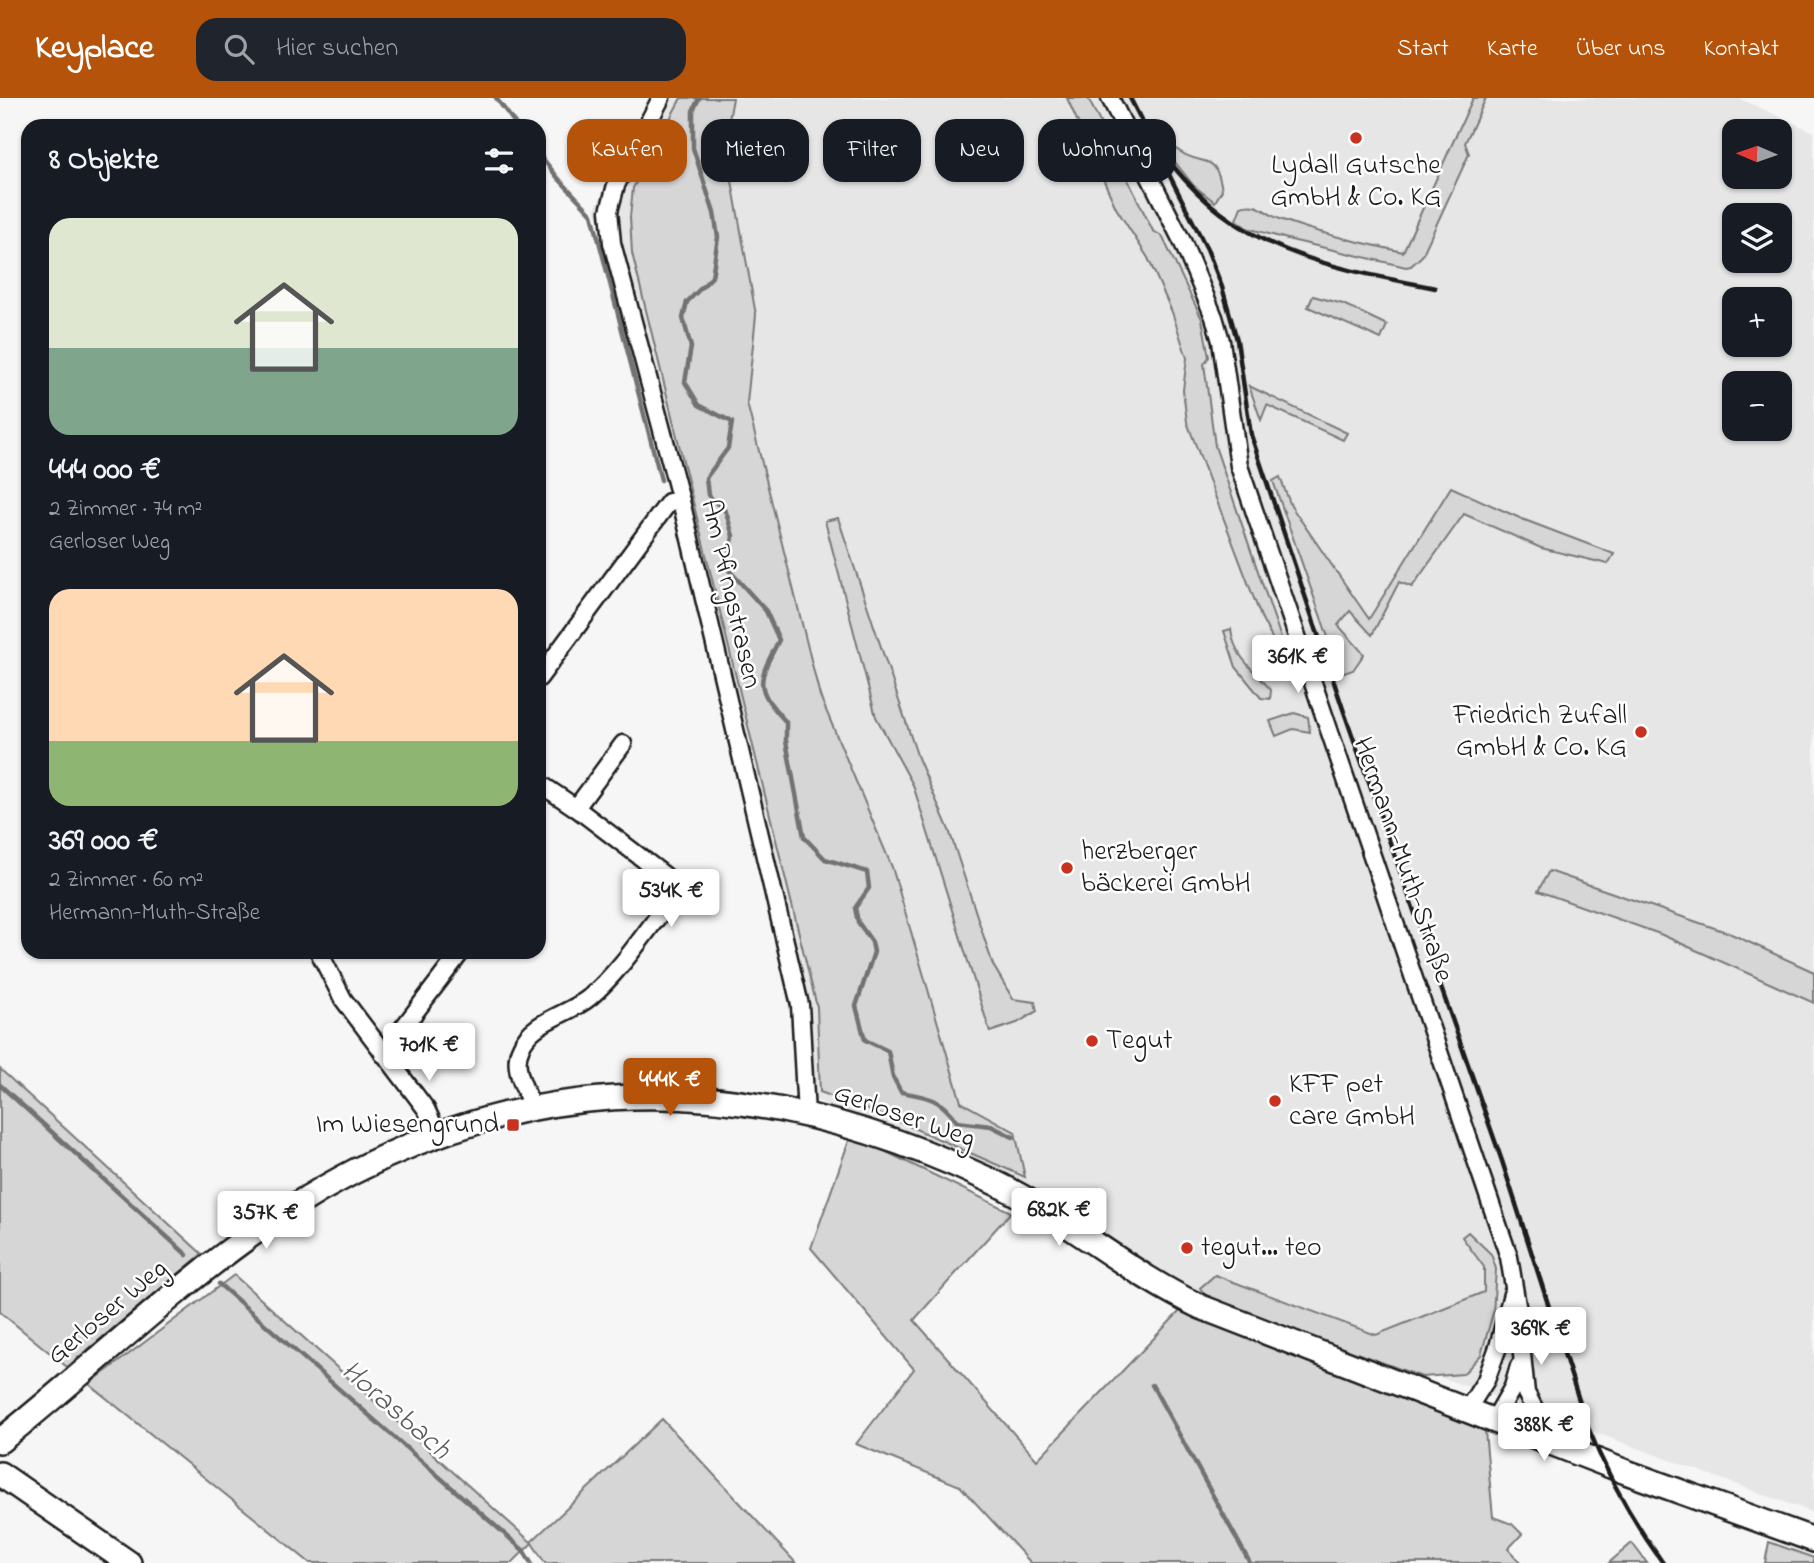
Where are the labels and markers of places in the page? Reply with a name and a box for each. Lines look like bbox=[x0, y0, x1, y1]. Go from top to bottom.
marker: Lydall Gutsche GmbH & Co. KG bbox=[1348, 130, 1364, 146]
place label: Lydall Gutsche GmbH & Co. KG bbox=[1271, 146, 1441, 219]
pin: 361K € bbox=[1241, 636, 1355, 695]
place label: Friedrich Zufall GmbH & Co. KG bbox=[1452, 696, 1627, 769]
marker: Friedrich Zufall GmbH & Co. KG bbox=[1633, 724, 1649, 740]
place label: herzberger bäckerei GmbH bbox=[1081, 832, 1251, 905]
marker: herzberger bäckerei GmbH bbox=[1059, 860, 1075, 876]
pin: 534K € bbox=[614, 870, 728, 929]
place label: Tegut bbox=[1106, 1021, 1173, 1062]
pin: 701K € bbox=[372, 1024, 486, 1083]
marker: Tegut bbox=[1084, 1033, 1100, 1049]
pin: 444K € bbox=[613, 1058, 727, 1118]
place label: KFF pet care GmbH bbox=[1289, 1065, 1415, 1138]
marker: KFF pet care GmbH bbox=[1267, 1093, 1283, 1109]
place label: Im Wiesengrund bbox=[316, 1105, 499, 1146]
marker: Im Wiesengrund bbox=[505, 1117, 521, 1133]
pin: 682K € bbox=[1002, 1188, 1116, 1248]
pin: 357K € bbox=[209, 1192, 323, 1251]
place label: tegut… teo bbox=[1201, 1228, 1322, 1269]
marker: tegut… teo bbox=[1179, 1240, 1195, 1256]
pin: 369K € bbox=[1484, 1308, 1598, 1367]
pin: 388K € bbox=[1487, 1404, 1601, 1463]

